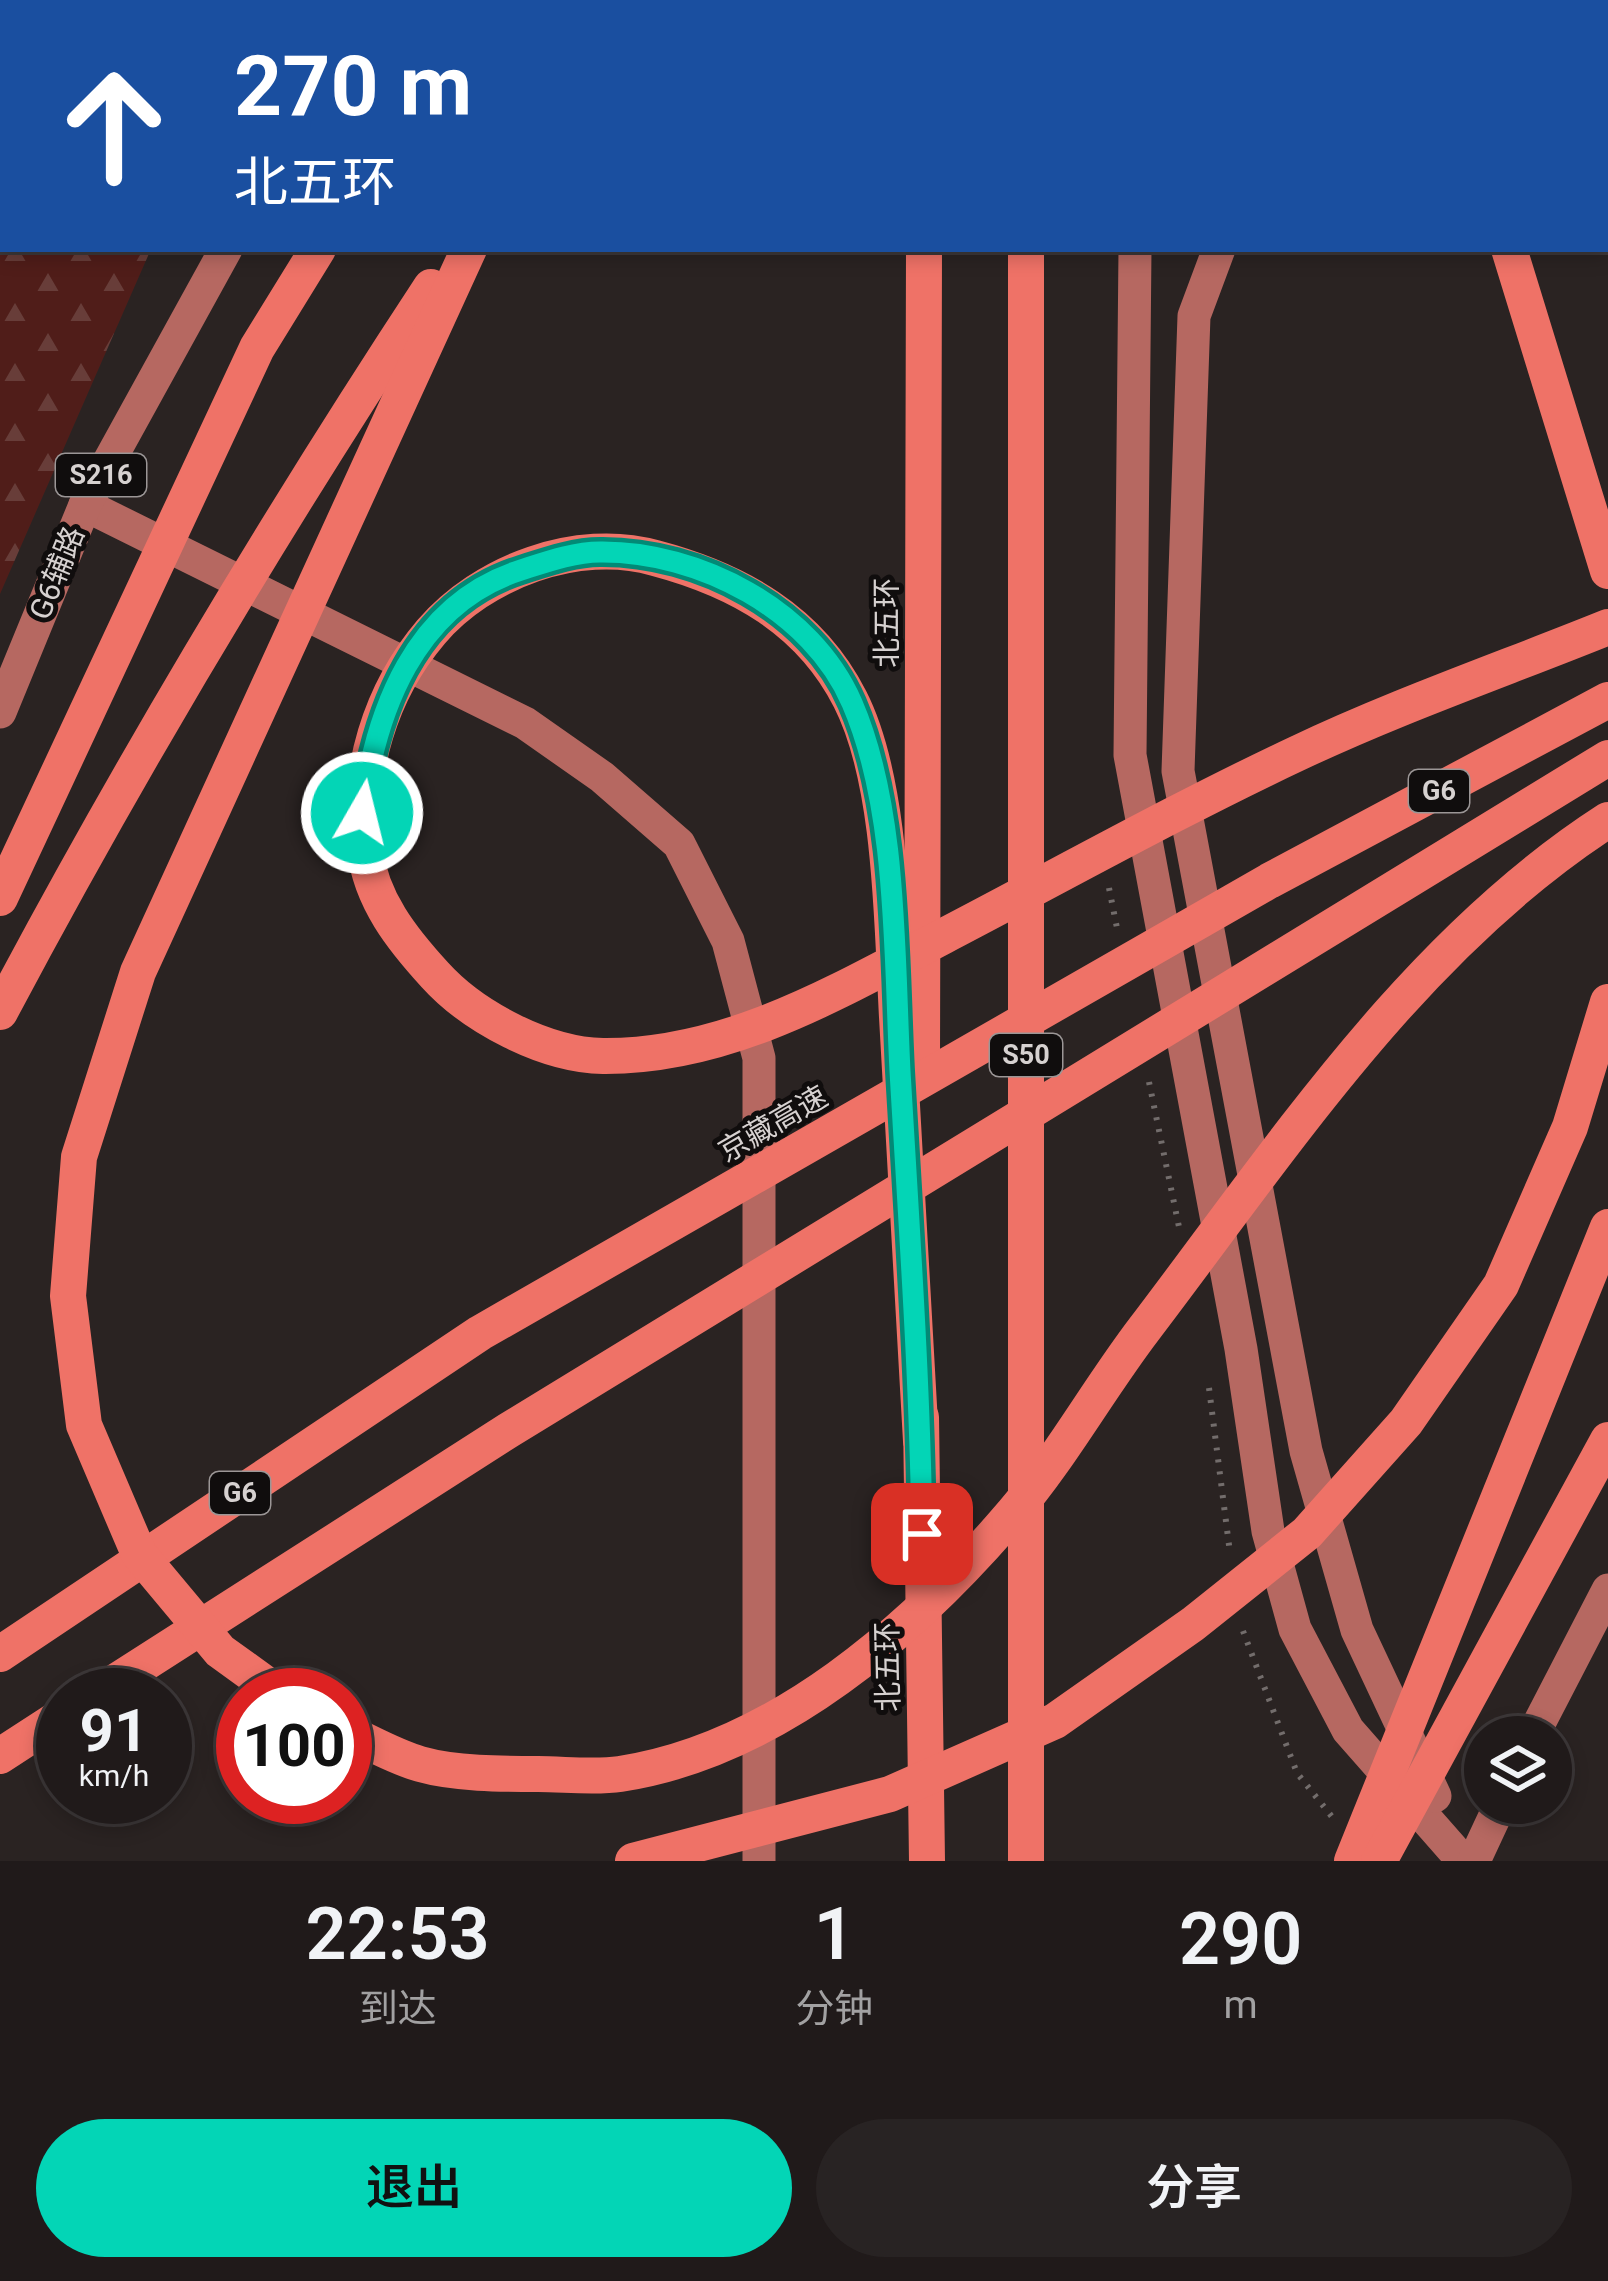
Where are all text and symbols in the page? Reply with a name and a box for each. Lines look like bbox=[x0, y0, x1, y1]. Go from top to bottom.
text: 270 m bbox=[234, 37, 472, 136]
icon: ahead bbox=[36, 48, 192, 204]
text: 北五环 bbox=[234, 151, 396, 214]
road number: S216 bbox=[56, 454, 146, 496]
street label: G6辅路 bbox=[22, 521, 91, 624]
street label: 北五环 bbox=[869, 578, 904, 668]
position arrow bbox=[299, 750, 425, 876]
road number: G6 bbox=[1409, 770, 1469, 812]
road number: S50 bbox=[990, 1034, 1062, 1076]
street label: 京藏高速 bbox=[712, 1078, 833, 1169]
road number: G6 bbox=[210, 1472, 270, 1514]
pin bbox=[871, 1483, 973, 1585]
icon: arrive bbox=[889, 1501, 955, 1567]
street label: 北五环 bbox=[869, 1622, 906, 1712]
speed limit sign: 100 bbox=[216, 1668, 372, 1824]
text: 91 bbox=[80, 1695, 148, 1766]
map controls bbox=[1464, 1716, 1572, 1824]
button: layers bbox=[1464, 1716, 1572, 1824]
text: km/h bbox=[79, 1758, 149, 1793]
text: 22:53 bbox=[306, 1892, 490, 1977]
text: 1 bbox=[814, 1892, 855, 1977]
text: 290 bbox=[1179, 1897, 1302, 1982]
text: m bbox=[1224, 1982, 1258, 2028]
text: 到达 bbox=[359, 1986, 437, 2032]
text: 分钟 bbox=[795, 1986, 873, 2032]
button: 退出 bbox=[36, 2119, 792, 2257]
button: 分享 bbox=[816, 2119, 1572, 2257]

